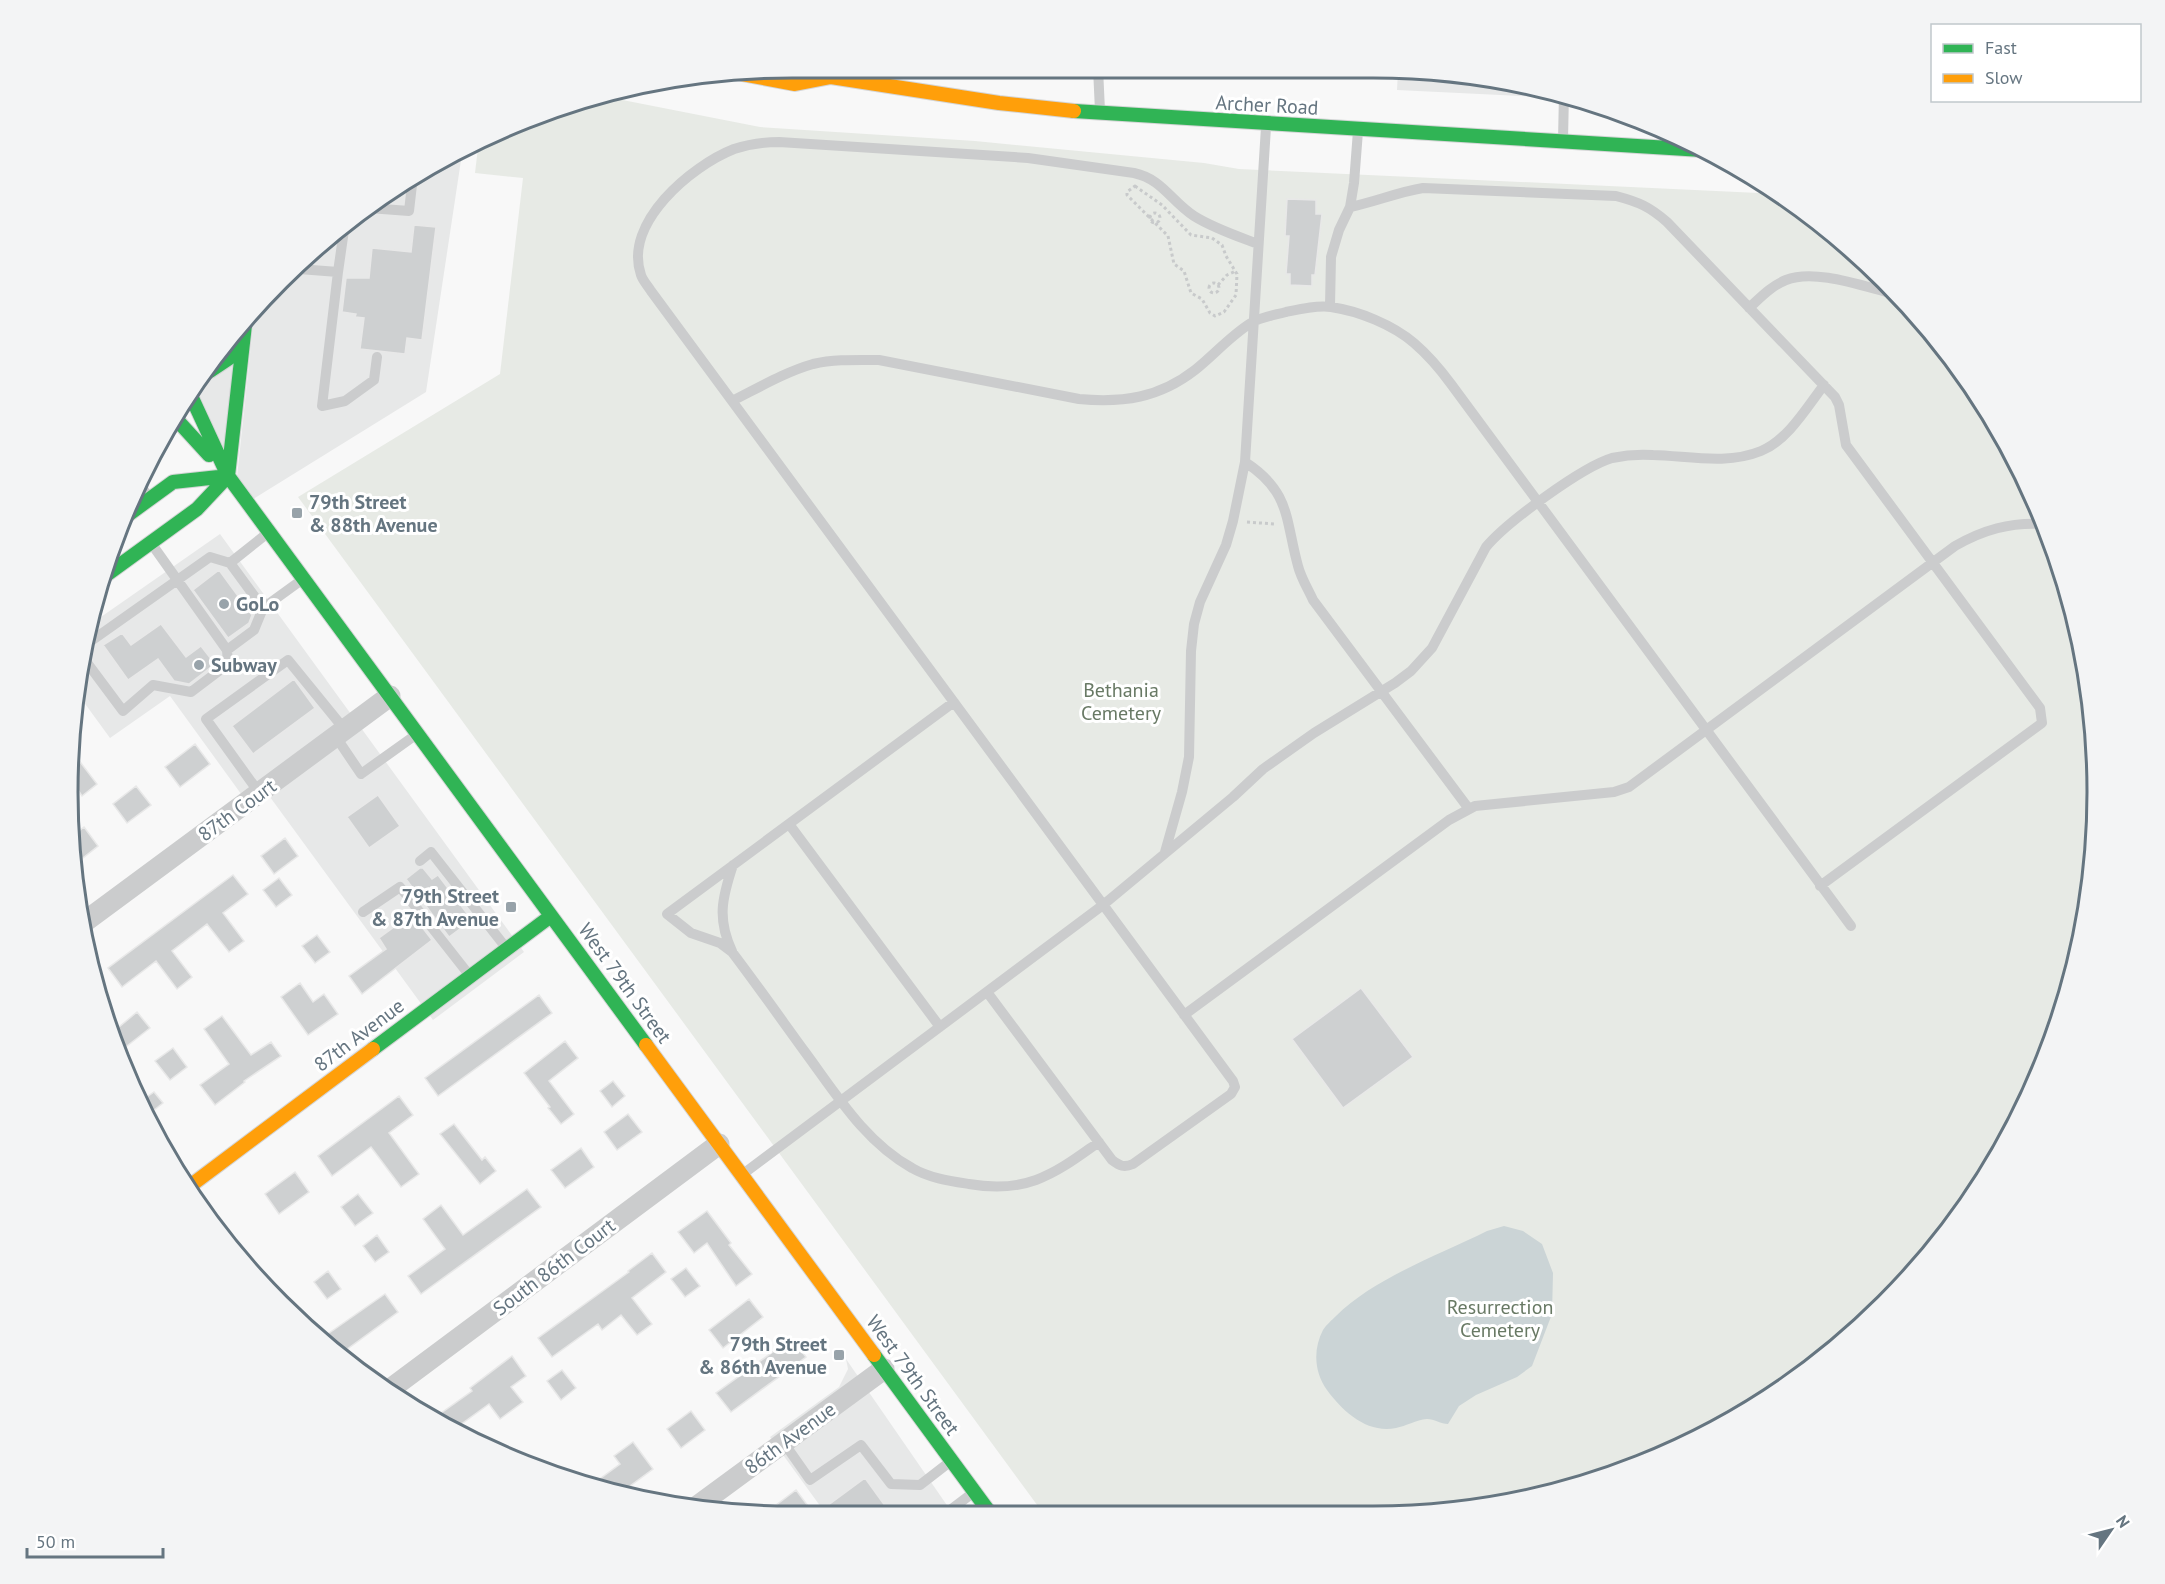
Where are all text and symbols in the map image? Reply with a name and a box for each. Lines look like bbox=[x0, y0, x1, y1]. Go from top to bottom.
legend bbox=[1931, 24, 2141, 102]
text: Fast bbox=[1985, 36, 2017, 59]
text: Slow bbox=[1985, 66, 2023, 89]
street label: Archer Road bbox=[1215, 89, 1319, 121]
place label: 79th Street & 88th Avenue bbox=[309, 489, 438, 538]
marker: 79th Street & 88th Avenue bbox=[290, 506, 304, 520]
place label: GoLo bbox=[236, 591, 279, 617]
marker: GoLo bbox=[217, 597, 231, 611]
place label: Subway bbox=[211, 652, 277, 678]
marker: Subway bbox=[192, 658, 206, 672]
park label: Bethania Cemetery bbox=[1081, 677, 1162, 726]
street label: 87th Court bbox=[193, 773, 282, 847]
place label: 79th Street & 87th Avenue bbox=[371, 883, 499, 932]
marker: 79th Street & 87th Avenue bbox=[504, 900, 518, 914]
street label: West 79th Street bbox=[573, 918, 677, 1048]
street label: 87th Avenue bbox=[309, 993, 409, 1077]
street label: South 86th Court bbox=[488, 1212, 620, 1321]
park label: Resurrection Cemetery bbox=[1447, 1294, 1553, 1343]
street label: West 79th Street bbox=[861, 1310, 965, 1440]
place label: 79th Street & 86th Avenue bbox=[698, 1331, 827, 1380]
marker: 79th Street & 86th Avenue bbox=[832, 1348, 846, 1362]
street label: 86th Avenue bbox=[739, 1396, 841, 1480]
north arrow bbox=[2081, 1500, 2141, 1560]
text: N bbox=[2112, 1511, 2134, 1531]
scale bar bbox=[27, 1521, 164, 1559]
text: 50 m bbox=[36, 1530, 75, 1553]

